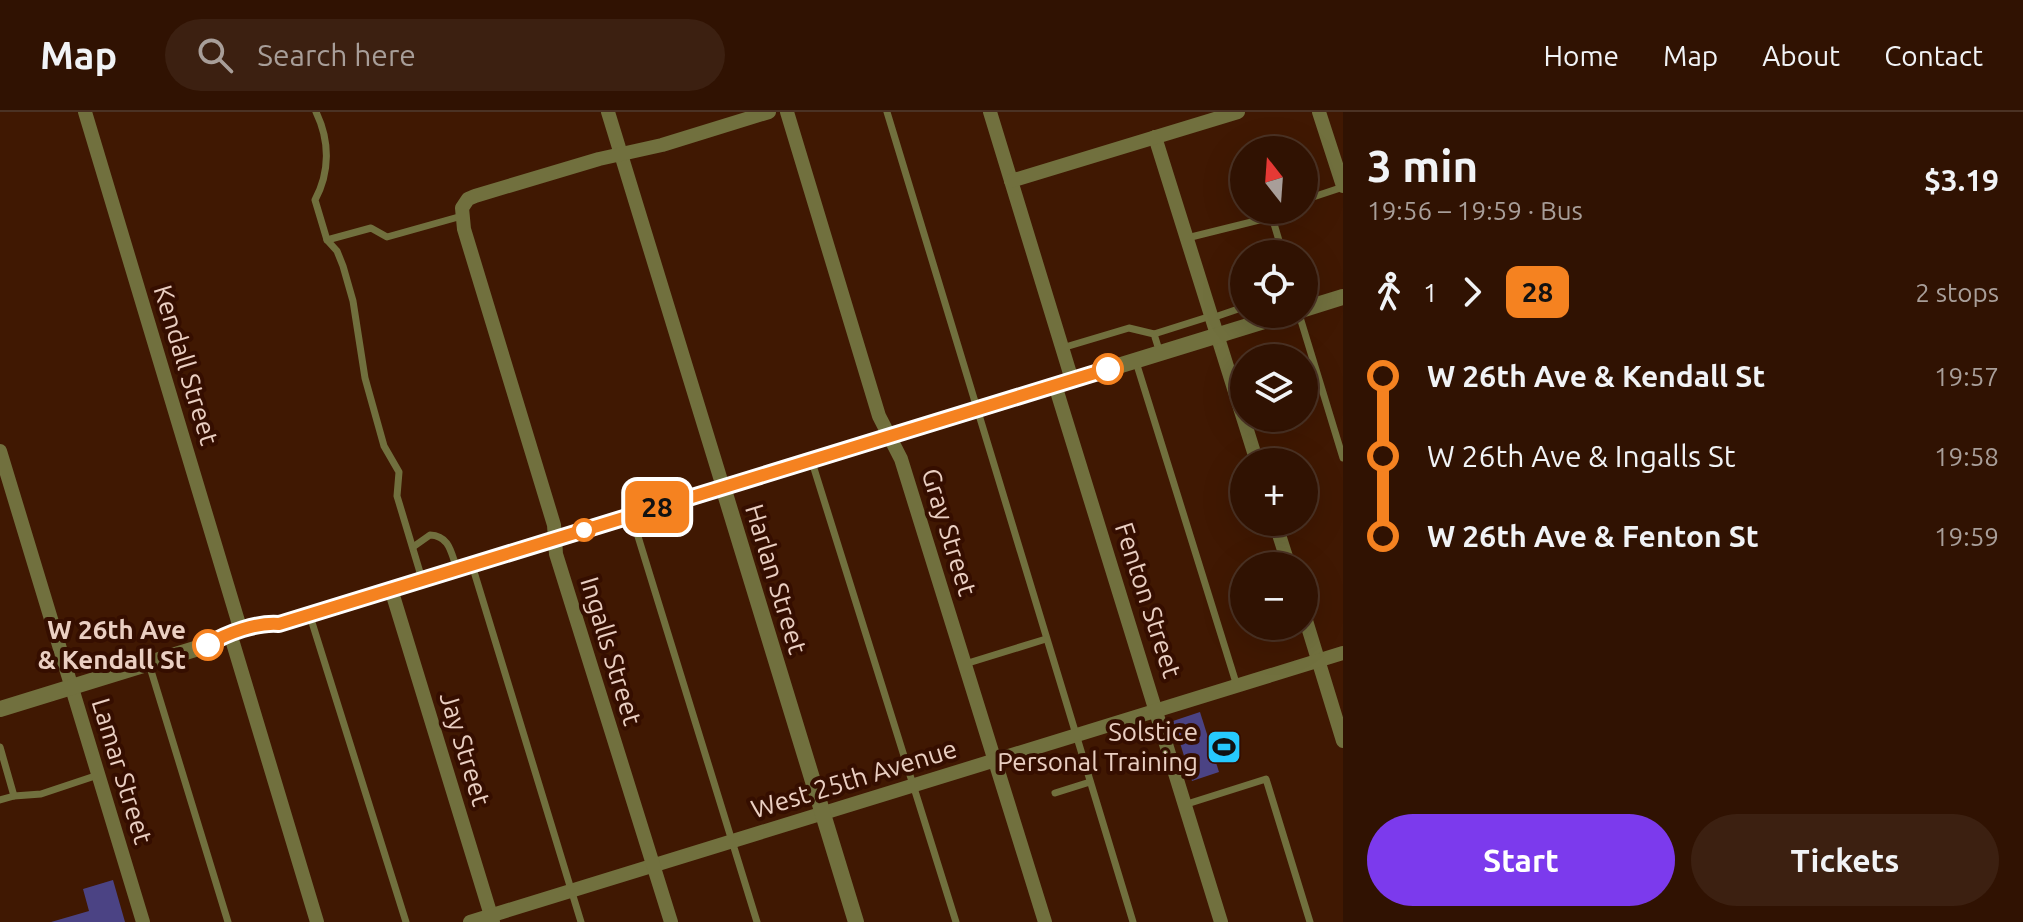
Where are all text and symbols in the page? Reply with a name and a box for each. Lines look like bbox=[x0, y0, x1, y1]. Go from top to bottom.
search box bbox=[165, 19, 725, 91]
icon: search bbox=[193, 33, 237, 77]
text: Map bbox=[40, 34, 117, 76]
text: Search here bbox=[257, 38, 416, 72]
text: Home bbox=[1544, 40, 1619, 71]
text: Map bbox=[1663, 40, 1718, 71]
text: About bbox=[1762, 40, 1840, 71]
text: Contact bbox=[1884, 40, 1983, 71]
north arrow bbox=[1230, 136, 1318, 224]
map controls bbox=[1230, 136, 1318, 640]
text: 3 min bbox=[1367, 141, 1478, 190]
text: $3.19 bbox=[1924, 163, 1999, 197]
text: 19:56 – 19:59 · Bus bbox=[1367, 196, 1583, 225]
button: locate bbox=[1230, 240, 1318, 328]
icon: walk bbox=[1367, 270, 1411, 314]
icon: forward bbox=[1450, 270, 1494, 314]
text: 28 bbox=[1522, 276, 1553, 307]
text: 1 bbox=[1423, 278, 1438, 307]
text: 2 stops bbox=[1915, 278, 1999, 307]
street label: Kendall Street bbox=[148, 282, 225, 448]
button: layers bbox=[1230, 344, 1318, 432]
unlabelled marker bbox=[1093, 354, 1123, 384]
text: W 26th Ave & Kendall St bbox=[1427, 359, 1765, 393]
text: 19:57 bbox=[1934, 362, 1999, 391]
text: W 26th Ave & Ingalls St bbox=[1427, 439, 1735, 473]
text: 19:58 bbox=[1934, 442, 1999, 471]
button: + bbox=[1230, 448, 1318, 536]
street label: Gray Street bbox=[916, 465, 983, 599]
line badge: 28 bbox=[621, 481, 693, 533]
text: 28 bbox=[641, 491, 673, 522]
street label: Harlan Street bbox=[740, 501, 813, 657]
unlabelled marker bbox=[573, 519, 595, 541]
street label: Fenton Street bbox=[1110, 519, 1187, 681]
text: W 26th Ave & Fenton St bbox=[1427, 519, 1759, 553]
text: 19:59 bbox=[1934, 522, 1999, 551]
button: − bbox=[1230, 552, 1318, 640]
street label: Ingalls Street bbox=[575, 573, 648, 728]
place label: W 26th Ave & Kendall St bbox=[38, 615, 186, 674]
marker: W 26th Ave & Kendall St bbox=[193, 630, 223, 660]
street label: Jay Street bbox=[434, 689, 496, 809]
street label: Lamar Street bbox=[87, 694, 158, 847]
place label: Solstice Personal Training bbox=[997, 717, 1198, 776]
sports icon: Solstice Personal Training bbox=[1205, 728, 1243, 766]
street label: West 25th Avenue bbox=[748, 733, 960, 824]
button: Start bbox=[1367, 814, 1675, 906]
button: Tickets bbox=[1691, 814, 1999, 906]

